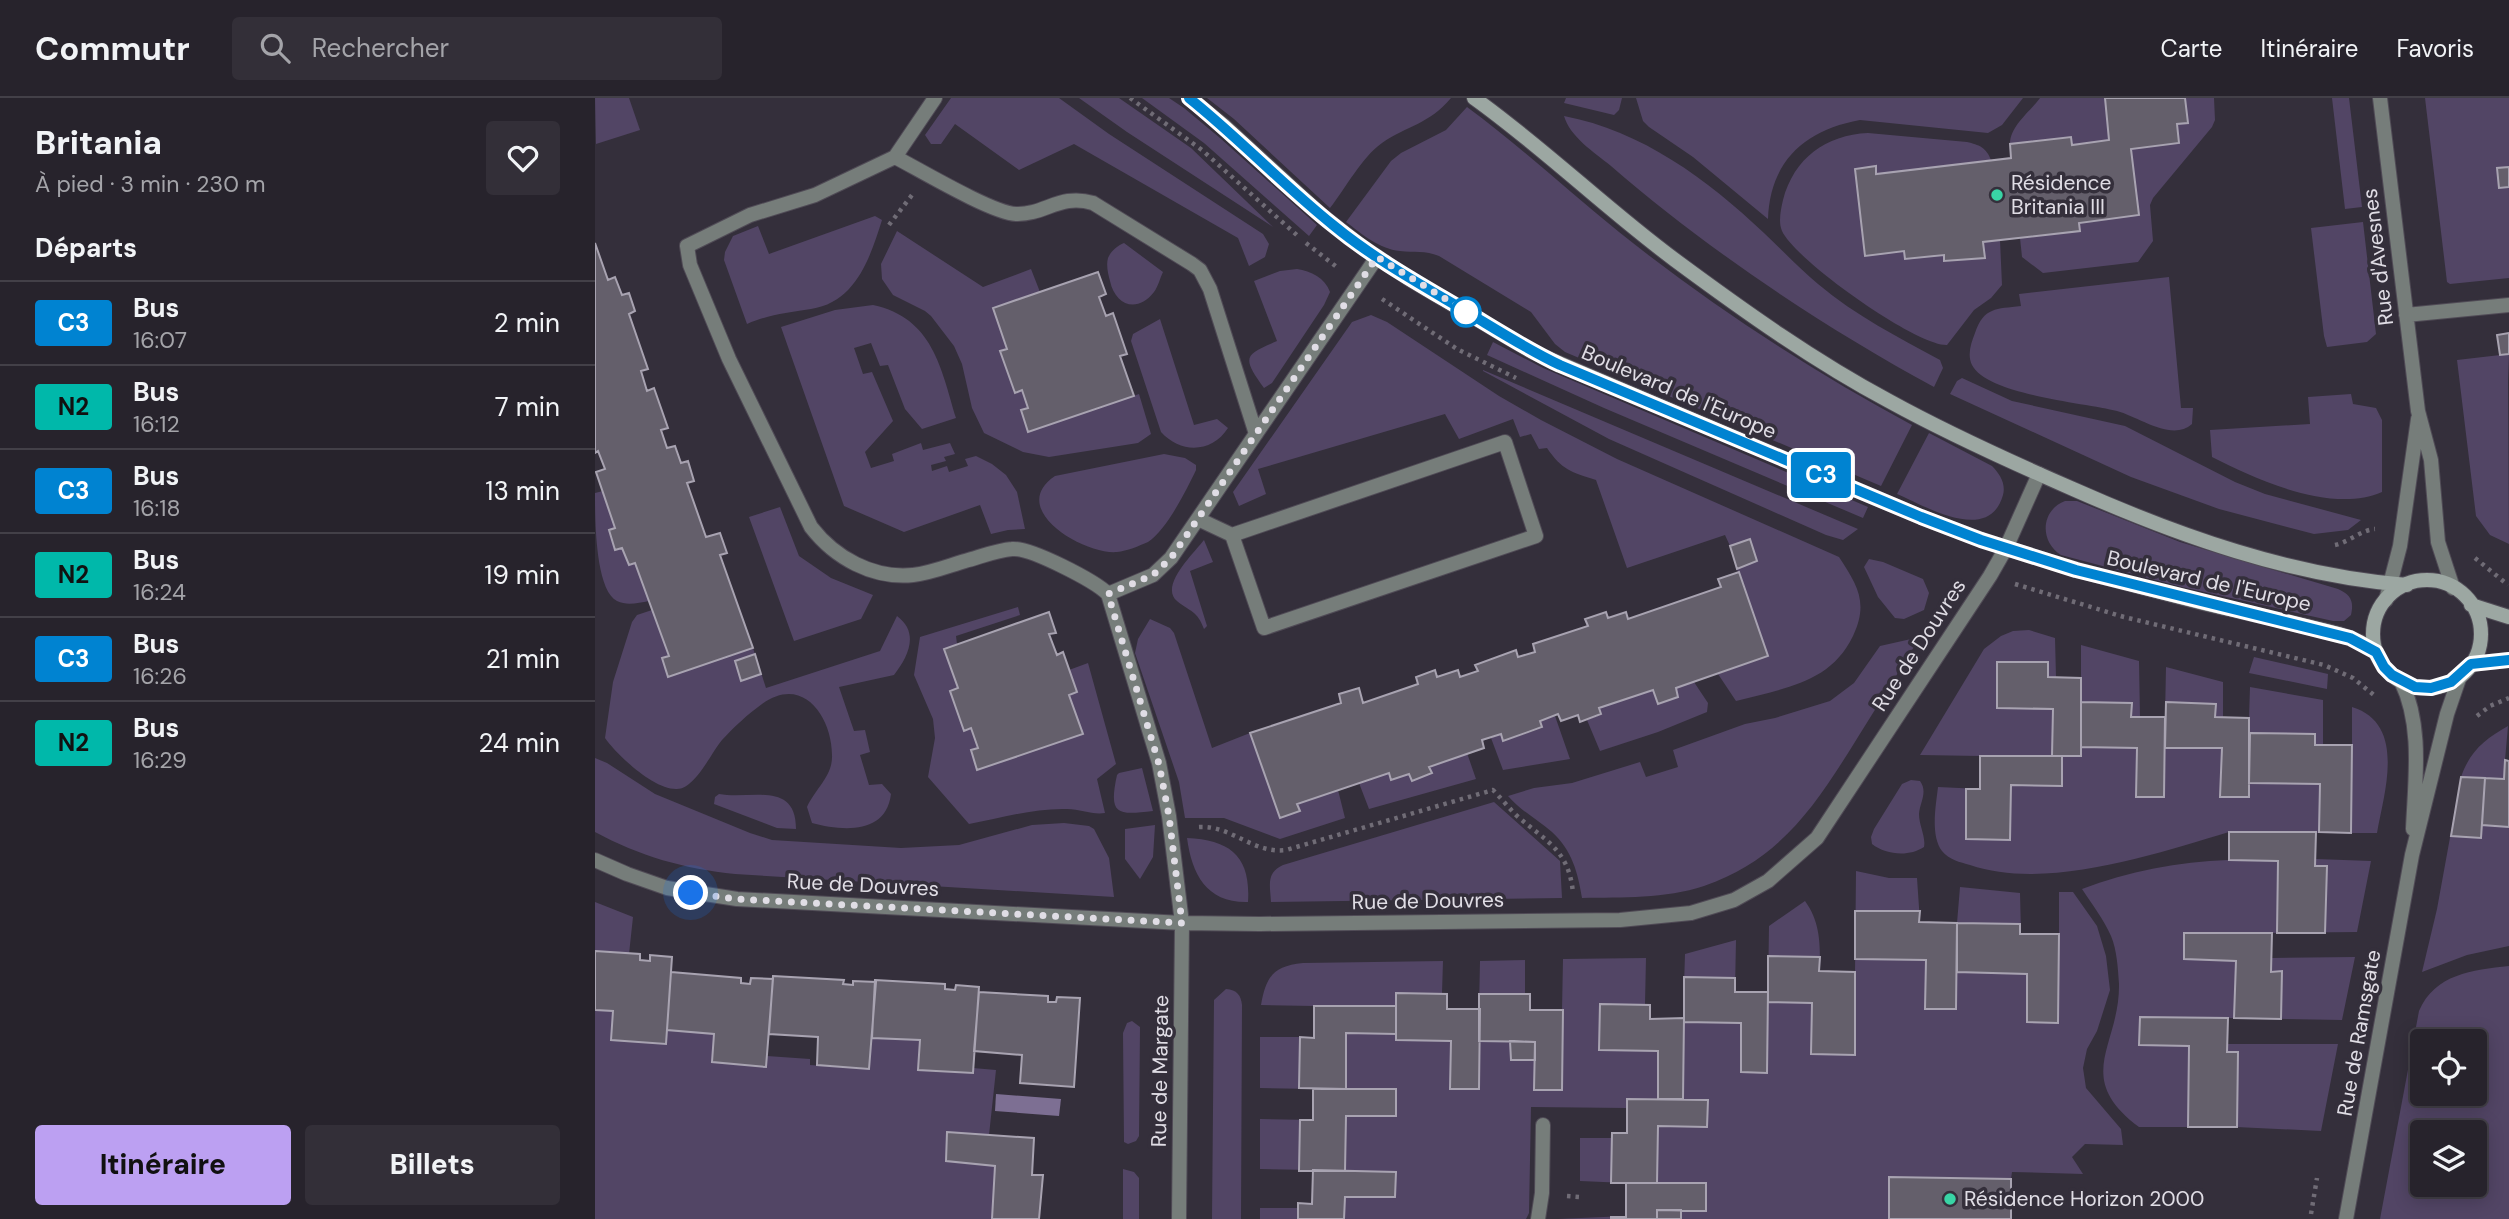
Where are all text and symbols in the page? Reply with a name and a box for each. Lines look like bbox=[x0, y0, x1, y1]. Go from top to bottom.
search box bbox=[232, 17, 722, 80]
text: Commutr bbox=[35, 27, 190, 70]
icon: search bbox=[256, 29, 294, 67]
text: Rechercher bbox=[312, 31, 449, 65]
text: Carte bbox=[2161, 33, 2222, 64]
text: Itinéraire bbox=[2260, 33, 2358, 64]
text: Favoris bbox=[2396, 33, 2474, 64]
text: Britania bbox=[35, 121, 162, 164]
button: heart bbox=[486, 121, 560, 195]
text: À pied · 3 min · 230 m bbox=[35, 169, 265, 199]
place label: Résidence Britania III bbox=[2011, 169, 2112, 221]
marker: Résidence Britania III bbox=[1989, 187, 2005, 203]
street label: Rue d'Avesnes bbox=[2356, 187, 2400, 327]
text: Départs bbox=[35, 231, 137, 265]
text: Bus bbox=[133, 291, 179, 325]
unlabelled marker bbox=[1451, 297, 1481, 327]
text: 2 min bbox=[494, 306, 560, 340]
text: C3 bbox=[57, 307, 90, 338]
text: 16:07 bbox=[133, 325, 187, 355]
street label: Boulevard de l'Europe bbox=[1577, 338, 1781, 446]
text: Bus bbox=[133, 375, 179, 409]
text: 7 min bbox=[495, 390, 560, 424]
text: N2 bbox=[58, 391, 89, 422]
text: 16:12 bbox=[133, 409, 180, 439]
line badge: C3 bbox=[1789, 452, 1853, 498]
text: Bus bbox=[133, 459, 179, 493]
text: C3 bbox=[1805, 459, 1837, 490]
text: 13 min bbox=[485, 474, 560, 508]
text: C3 bbox=[57, 475, 90, 506]
text: 16:18 bbox=[133, 493, 180, 523]
text: Bus bbox=[133, 543, 179, 577]
street label: Boulevard de l'Europe bbox=[2104, 544, 2314, 618]
text: 19 min bbox=[484, 558, 560, 592]
text: N2 bbox=[58, 559, 89, 590]
street label: Rue de Douvres bbox=[1866, 573, 1972, 717]
text: 16:24 bbox=[133, 577, 186, 607]
text: Bus bbox=[133, 627, 179, 661]
text: 21 min bbox=[486, 642, 560, 676]
text: C3 bbox=[57, 643, 90, 674]
text: 16:26 bbox=[133, 661, 187, 691]
text: Bus bbox=[133, 711, 179, 745]
text: 24 min bbox=[478, 726, 560, 760]
text: N2 bbox=[58, 727, 89, 758]
text: 16:29 bbox=[133, 745, 187, 775]
street label: Rue de Douvres bbox=[786, 867, 940, 903]
your location bbox=[673, 875, 708, 910]
street label: Rue de Douvres bbox=[1351, 886, 1505, 916]
street label: Rue de Ramsgate bbox=[2331, 948, 2387, 1118]
street label: Rue de Margate bbox=[1145, 995, 1175, 1147]
map controls bbox=[2410, 1029, 2487, 1197]
button: locate bbox=[2410, 1029, 2487, 1106]
button: layers bbox=[2410, 1120, 2487, 1197]
button: Itinéraire bbox=[35, 1125, 291, 1205]
button: Billets bbox=[305, 1125, 560, 1205]
place label: Résidence Horizon 2000 bbox=[1964, 1185, 2204, 1213]
marker: Résidence Horizon 2000 bbox=[1942, 1191, 1958, 1207]

